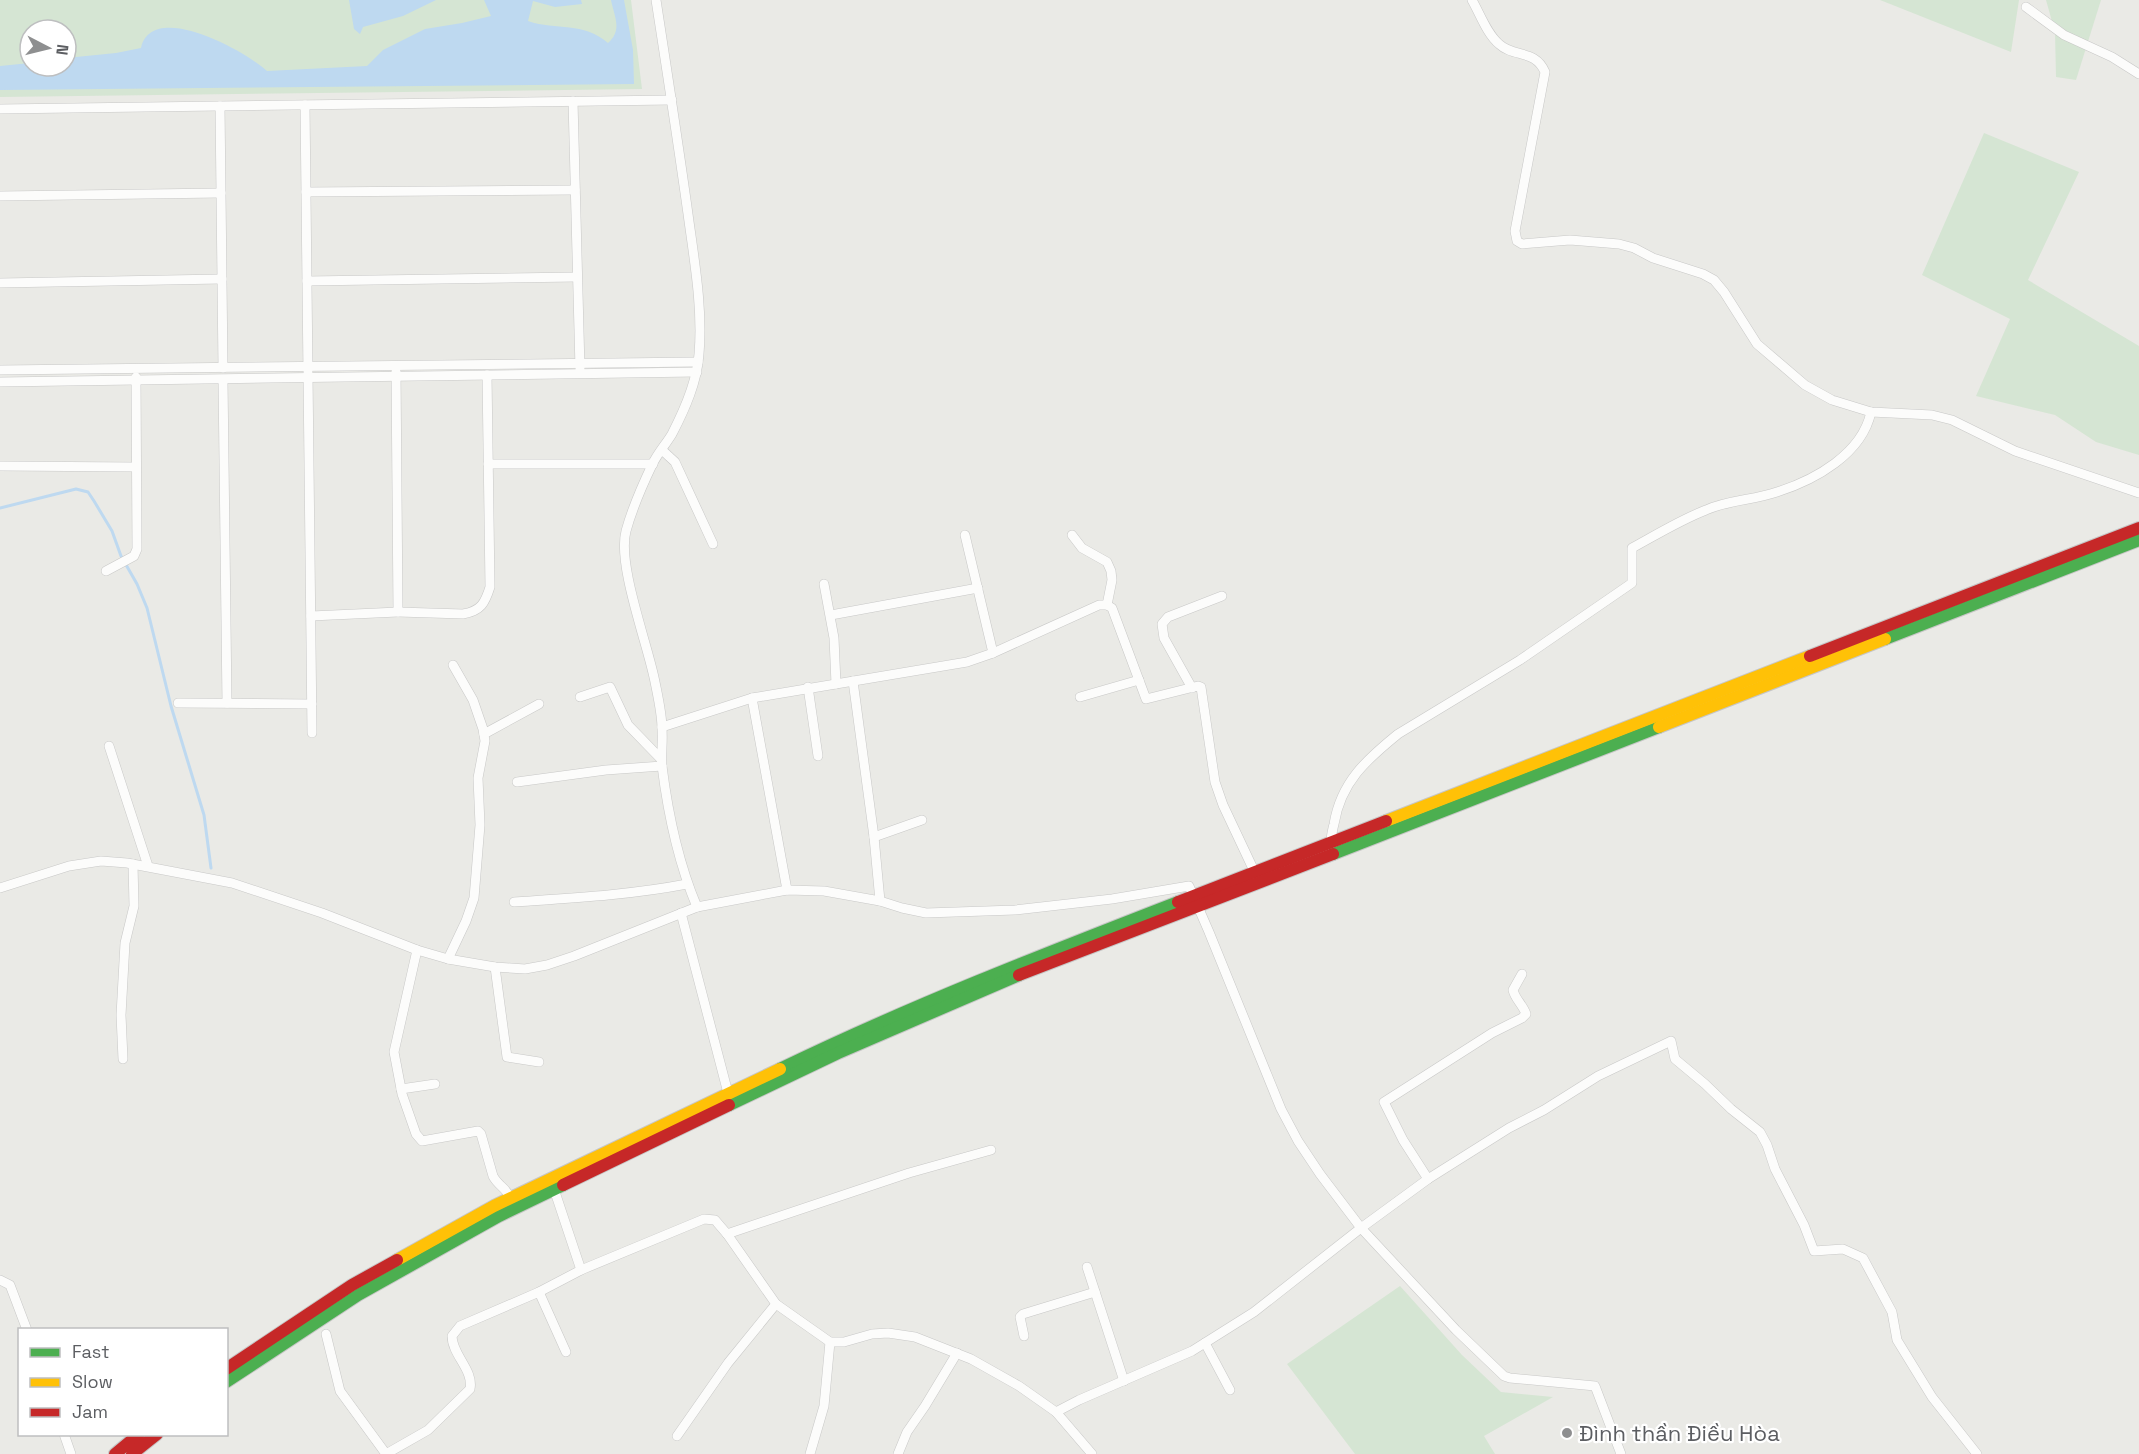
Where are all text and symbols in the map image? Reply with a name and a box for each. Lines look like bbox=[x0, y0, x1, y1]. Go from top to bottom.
north arrow bbox=[18, 18, 78, 78]
text: N bbox=[51, 43, 73, 56]
legend bbox=[18, 1328, 228, 1436]
text: Fast bbox=[72, 1340, 109, 1363]
text: Slow bbox=[72, 1370, 113, 1393]
text: Jam bbox=[72, 1400, 108, 1423]
place label: Đình thần Điều Hòa bbox=[1579, 1419, 1780, 1447]
marker: Đình thần Điều Hòa bbox=[1560, 1426, 1574, 1440]

